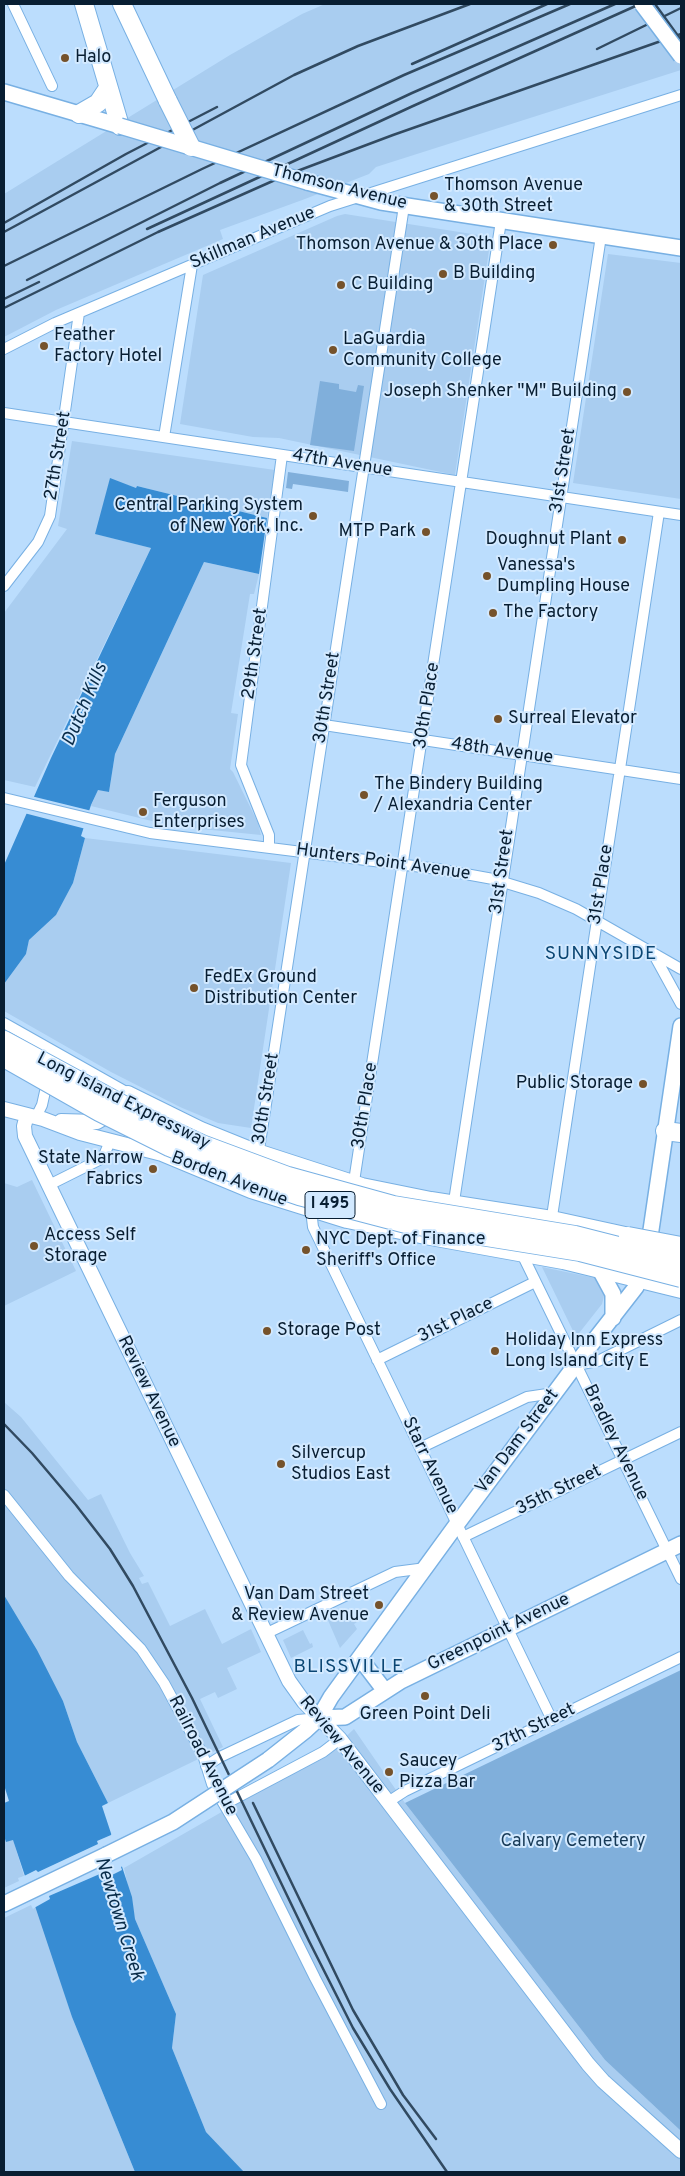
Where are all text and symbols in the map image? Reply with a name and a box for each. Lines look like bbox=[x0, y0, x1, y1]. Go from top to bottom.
place label: Halo bbox=[75, 47, 111, 69]
marker: Halo bbox=[59, 52, 71, 64]
street label: Thomson Avenue bbox=[269, 161, 409, 215]
place label: Thomson Avenue & 30th Street bbox=[444, 175, 583, 218]
marker: Thomson Avenue & 30th Street bbox=[428, 190, 440, 202]
street label: Skillman Avenue bbox=[187, 203, 319, 275]
place label: Thomson Avenue & 30th Place bbox=[296, 234, 543, 256]
marker: Thomson Avenue & 30th Place bbox=[547, 239, 559, 251]
place label: B Building bbox=[453, 263, 535, 285]
marker: B Building bbox=[437, 268, 449, 280]
place label: C Building bbox=[351, 274, 433, 296]
marker: C Building bbox=[335, 279, 347, 291]
place label: Feather Factory Hotel bbox=[54, 325, 162, 368]
place label: LaGuardia Community College bbox=[343, 329, 502, 372]
marker: Feather Factory Hotel bbox=[38, 340, 50, 352]
marker: LaGuardia Community College bbox=[327, 344, 339, 356]
place label: Joseph Shenker "M" Building bbox=[384, 381, 617, 403]
marker: Joseph Shenker "M" Building bbox=[621, 386, 633, 398]
street label: 27th Street bbox=[41, 410, 77, 502]
street label: 31st Street bbox=[547, 427, 581, 515]
street label: 47th Avenue bbox=[291, 445, 393, 483]
place label: Central Parking System of New York, Inc. bbox=[114, 495, 303, 538]
marker: Central Parking System of New York, Inc. bbox=[307, 510, 319, 522]
place label: MTP Park bbox=[338, 521, 416, 543]
marker: MTP Park bbox=[420, 526, 432, 538]
place label: Doughnut Plant bbox=[486, 529, 612, 551]
marker: Doughnut Plant bbox=[616, 534, 628, 546]
place label: Vanessa's Dumpling House bbox=[497, 555, 630, 598]
marker: Vanessa's Dumpling House bbox=[481, 570, 493, 582]
place label: The Factory bbox=[503, 602, 598, 624]
street label: 29th Street bbox=[239, 607, 273, 701]
marker: The Factory bbox=[487, 607, 499, 619]
street label: 30th Street bbox=[310, 651, 346, 745]
water label: Dutch Kills bbox=[58, 660, 114, 750]
street label: 30th Place bbox=[410, 661, 446, 751]
place label: Surreal Elevator bbox=[508, 708, 637, 730]
marker: Surreal Elevator bbox=[492, 713, 504, 725]
street label: 48th Avenue bbox=[450, 734, 554, 770]
place label: The Bindery Building / Alexandria Center bbox=[374, 774, 543, 816]
marker: The Bindery Building / Alexandria Center bbox=[358, 789, 370, 801]
place label: Ferguson Enterprises bbox=[153, 791, 245, 834]
marker: Ferguson Enterprises bbox=[137, 806, 149, 818]
street label: 31st Street bbox=[486, 828, 520, 916]
street label: Hunters Point Avenue bbox=[294, 840, 472, 886]
street label: 31st Place bbox=[585, 843, 619, 927]
district label: SUNNYSIDE bbox=[544, 944, 658, 966]
place label: FedEx Ground Distribution Center bbox=[204, 967, 357, 1010]
marker: FedEx Ground Distribution Center bbox=[188, 982, 200, 994]
street label: Long Island Expressway bbox=[33, 1049, 213, 1155]
street label: 30th Street bbox=[249, 1052, 285, 1146]
street label: 30th Place bbox=[348, 1061, 384, 1151]
place label: Public Storage bbox=[516, 1073, 633, 1095]
marker: Public Storage bbox=[637, 1078, 649, 1090]
place label: State Narrow Fabrics bbox=[38, 1148, 143, 1190]
street label: Borden Avenue bbox=[168, 1148, 290, 1212]
marker: State Narrow Fabrics bbox=[147, 1163, 159, 1175]
road number: I 495 bbox=[305, 1192, 355, 1218]
place label: Access Self Storage bbox=[44, 1225, 136, 1268]
place label: NYC Dept. of Finance Sheriff's Office bbox=[316, 1229, 486, 1272]
marker: Access Self Storage bbox=[28, 1240, 40, 1252]
marker: NYC Dept. of Finance Sheriff's Office bbox=[300, 1244, 312, 1256]
street label: 31st Place bbox=[415, 1294, 497, 1348]
place label: Storage Post bbox=[277, 1320, 381, 1342]
marker: Storage Post bbox=[261, 1325, 273, 1337]
place label: Holiday Inn Express Long Island City E bbox=[505, 1330, 663, 1372]
street label: Review Avenue bbox=[112, 1333, 184, 1451]
marker: Holiday Inn Express Long Island City E bbox=[489, 1345, 501, 1357]
street label: Bradley Avenue bbox=[578, 1382, 652, 1504]
street label: Van Dam Street bbox=[472, 1385, 564, 1499]
street label: Starr Avenue bbox=[396, 1414, 462, 1518]
place label: Silvercup Studios East bbox=[291, 1443, 390, 1486]
marker: Silvercup Studios East bbox=[275, 1458, 287, 1470]
street label: 35th Street bbox=[513, 1461, 605, 1521]
place label: Van Dam Street & Review Avenue bbox=[231, 1584, 369, 1626]
street label: Greenpoint Avenue bbox=[424, 1589, 574, 1677]
marker: Van Dam Street & Review Avenue bbox=[373, 1599, 385, 1611]
district label: BLISSVILLE bbox=[292, 1657, 406, 1679]
marker: Green Point Deli bbox=[419, 1690, 431, 1702]
street label: Railroad Avenue bbox=[162, 1692, 242, 1820]
street label: Review Avenue bbox=[294, 1693, 388, 1799]
street label: 37th Street bbox=[489, 1700, 579, 1758]
place label: Green Point Deli bbox=[359, 1704, 491, 1726]
place label: Saucey Pizza Bar bbox=[399, 1751, 475, 1794]
marker: Saucey Pizza Bar bbox=[383, 1766, 395, 1778]
park label: Calvary Cemetery bbox=[500, 1831, 646, 1853]
water label: Newtown Creek bbox=[88, 1855, 148, 1983]

